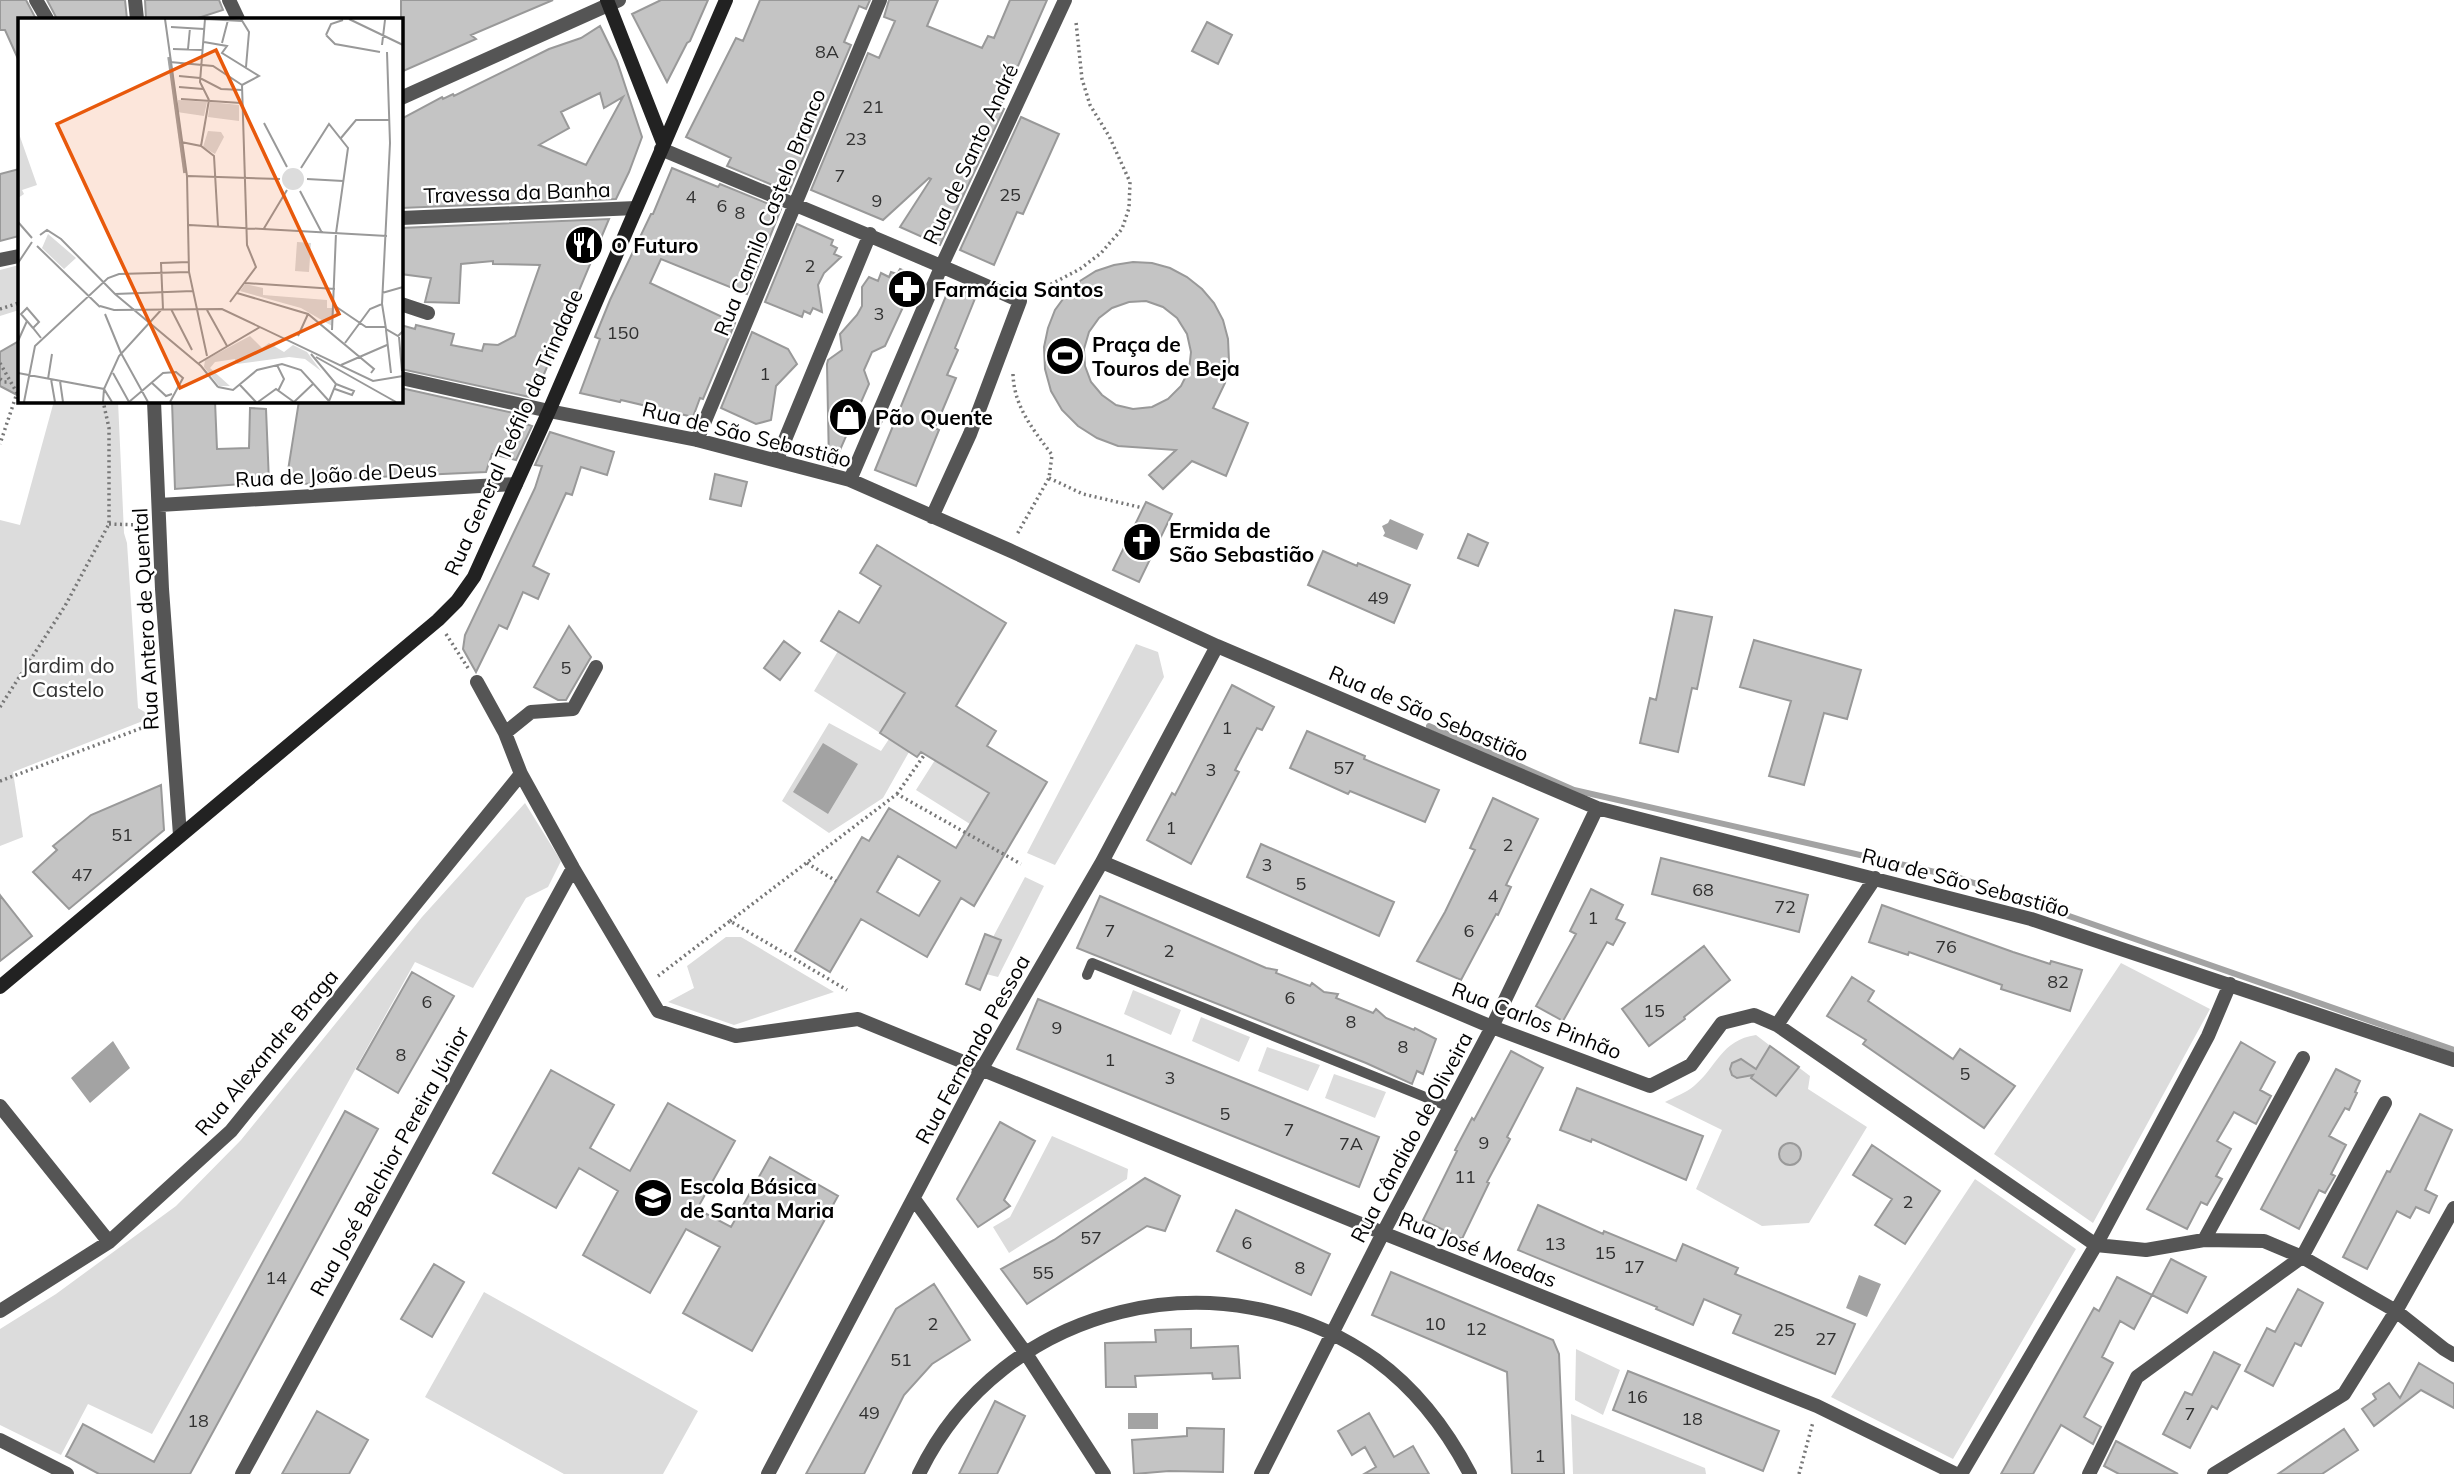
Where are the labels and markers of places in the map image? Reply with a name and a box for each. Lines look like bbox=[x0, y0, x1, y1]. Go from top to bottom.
restaurant icon: O Futuro bbox=[563, 224, 605, 266]
place label: O Futuro bbox=[611, 232, 699, 258]
pharmacy icon: Farmácia Santos bbox=[886, 268, 928, 310]
place label: Farmácia Santos bbox=[934, 276, 1104, 302]
place label: Praça de Touros de Beja bbox=[1092, 331, 1240, 381]
sports icon: Praça de Touros de Beja bbox=[1044, 335, 1086, 377]
shop icon: Pão Quente bbox=[827, 396, 869, 438]
place label: Pão Quente bbox=[875, 404, 993, 430]
place label: Ermida de São Sebastião bbox=[1169, 517, 1314, 567]
church icon: Ermida de São Sebastião bbox=[1121, 521, 1163, 563]
place label: Escola Básica de Santa Maria bbox=[680, 1173, 834, 1223]
school or university icon: Escola Básica de Santa Maria bbox=[632, 1177, 674, 1219]

